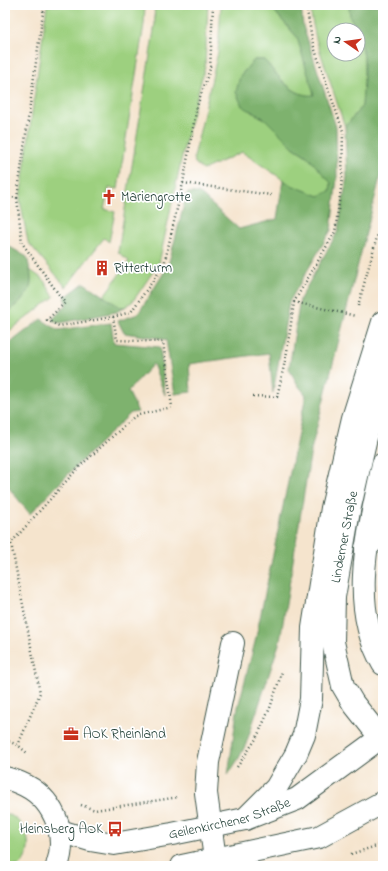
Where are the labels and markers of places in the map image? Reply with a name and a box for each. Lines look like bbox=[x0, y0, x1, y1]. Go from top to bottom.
place label: Mariengrotte bbox=[121, 187, 191, 209]
church icon: Mariengrotte bbox=[100, 188, 118, 206]
place label: Ritterturm bbox=[114, 258, 172, 279]
building icon: Ritterturm bbox=[93, 259, 111, 277]
place label: AOK Rheinland bbox=[83, 724, 166, 745]
office icon: AOK Rheinland bbox=[62, 725, 80, 743]
place label: Heinsberg AOK bbox=[20, 819, 103, 841]
bus stop icon: Heinsberg AOK bbox=[106, 820, 124, 838]

